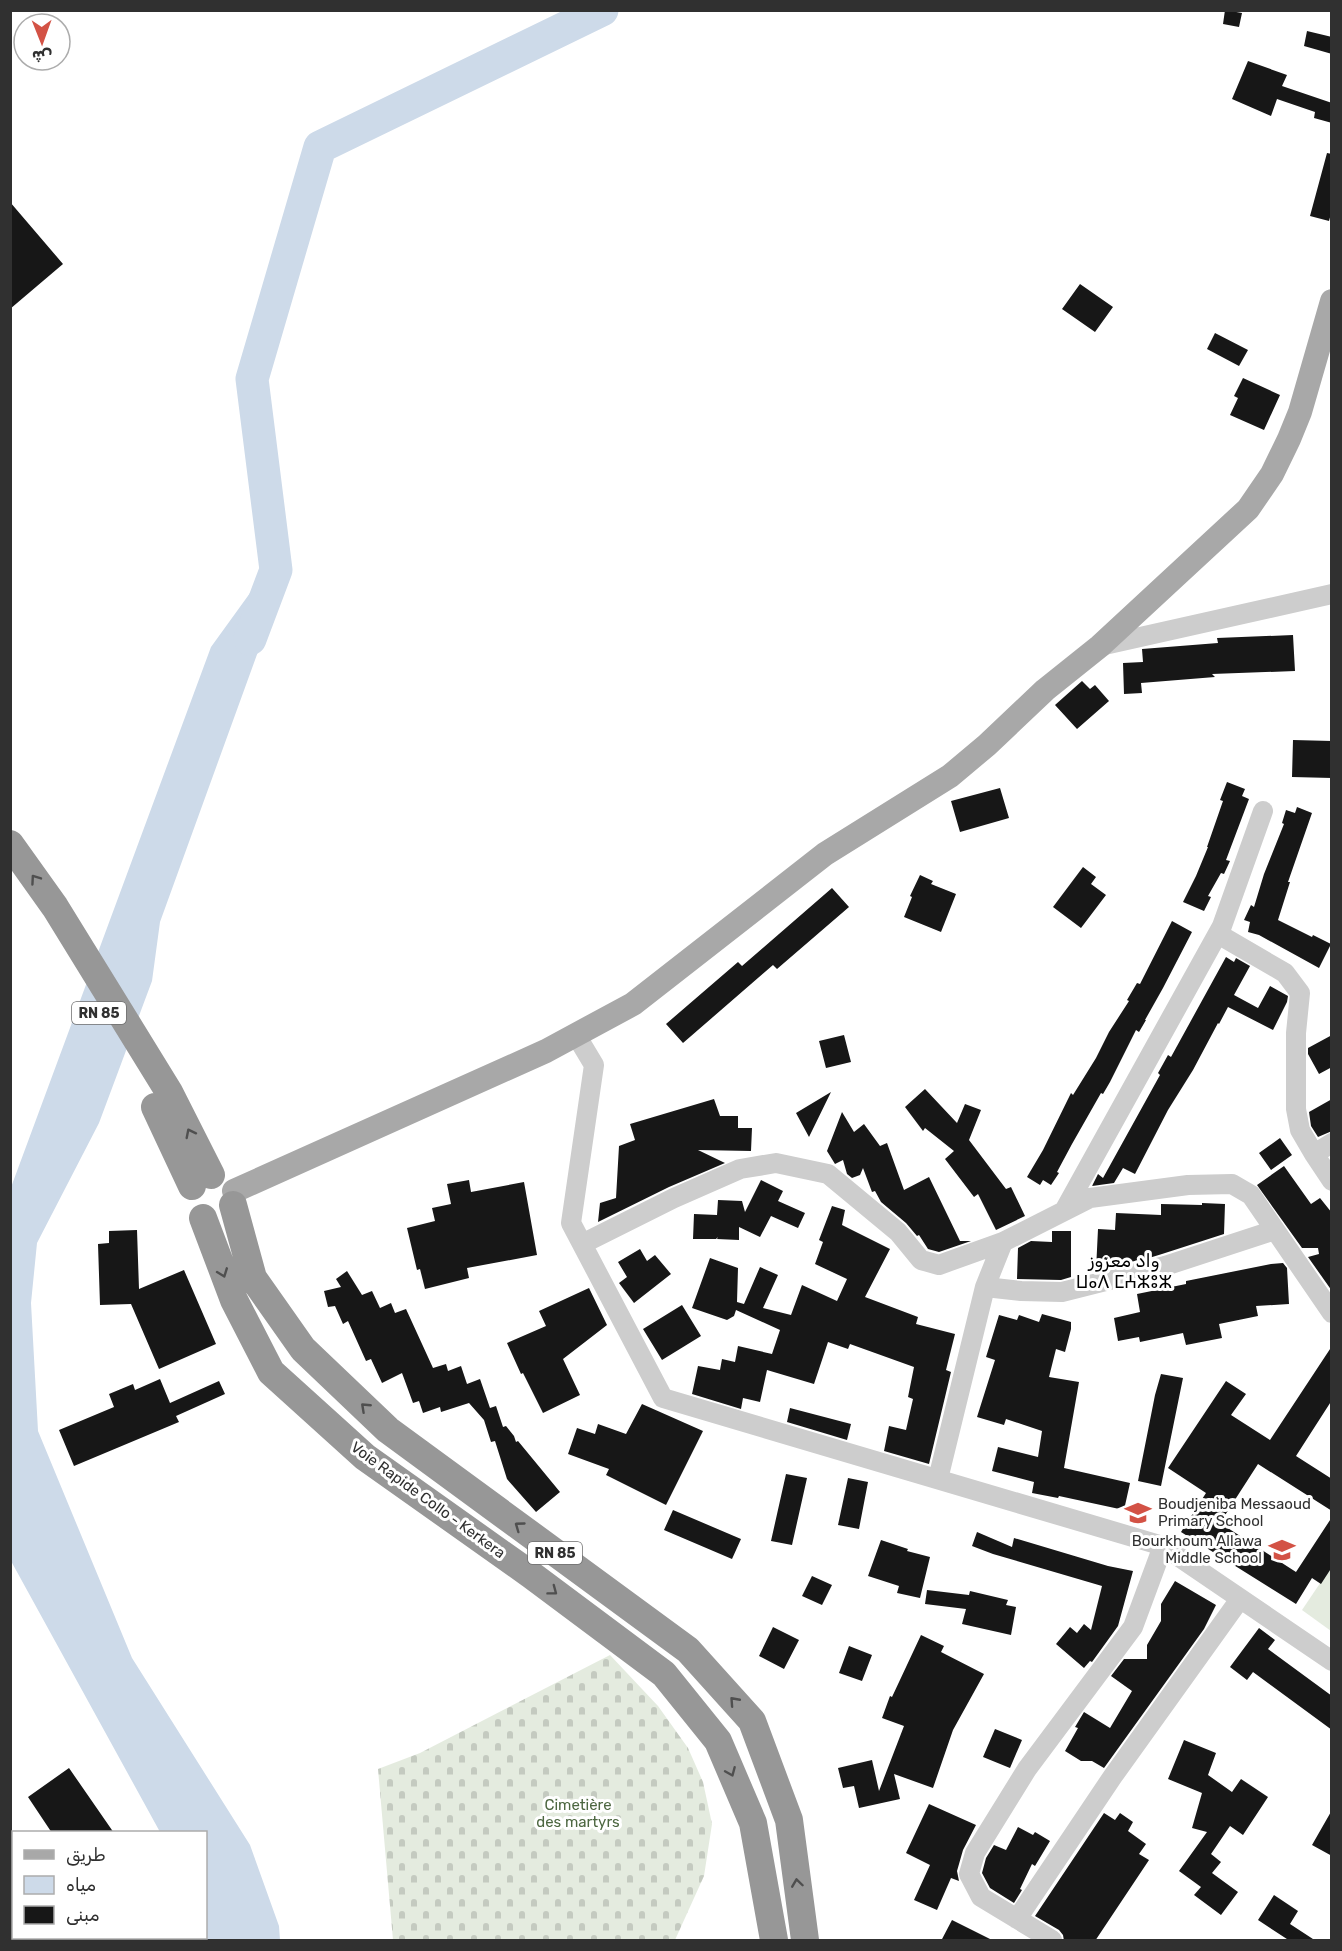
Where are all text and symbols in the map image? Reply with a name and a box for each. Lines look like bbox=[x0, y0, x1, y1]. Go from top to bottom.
north arrow bbox=[12, 12, 72, 72]
text: ش bbox=[32, 47, 53, 66]
one-way arrow bbox=[31, 875, 42, 886]
road number: RN 85 bbox=[72, 1002, 126, 1024]
one-way arrow bbox=[185, 1129, 197, 1140]
district label: واد معزوز ⵡⴰⴷ ⵎⵄⵣⵓⵣ bbox=[1076, 1250, 1172, 1293]
one-way arrow bbox=[216, 1267, 229, 1278]
one-way arrow bbox=[361, 1403, 371, 1414]
street label: Voie Rapide Collo - Kerkera bbox=[347, 1438, 509, 1562]
place label: Boudjeniba Messaoud Primary School bbox=[1158, 1495, 1311, 1530]
school or university icon: Boudjeniba Messaoud Primary School bbox=[1123, 1498, 1153, 1528]
one-way arrow bbox=[514, 1522, 525, 1533]
place label: Bourkhoum Allawa Middle School bbox=[1132, 1532, 1262, 1567]
school or university icon: Bourkhoum Allawa Middle School bbox=[1267, 1535, 1297, 1565]
road number: RN 85 bbox=[528, 1542, 582, 1564]
one-way arrow bbox=[547, 1584, 558, 1595]
one-way arrow bbox=[730, 1698, 741, 1708]
one-way arrow bbox=[724, 1765, 736, 1776]
park label: Cimetière des martyrs bbox=[536, 1796, 620, 1831]
legend bbox=[12, 1831, 207, 1939]
text: طريق bbox=[66, 1844, 106, 1866]
text: مياه bbox=[66, 1874, 96, 1896]
one-way arrow bbox=[792, 1878, 804, 1887]
text: مبنى bbox=[66, 1904, 100, 1926]

